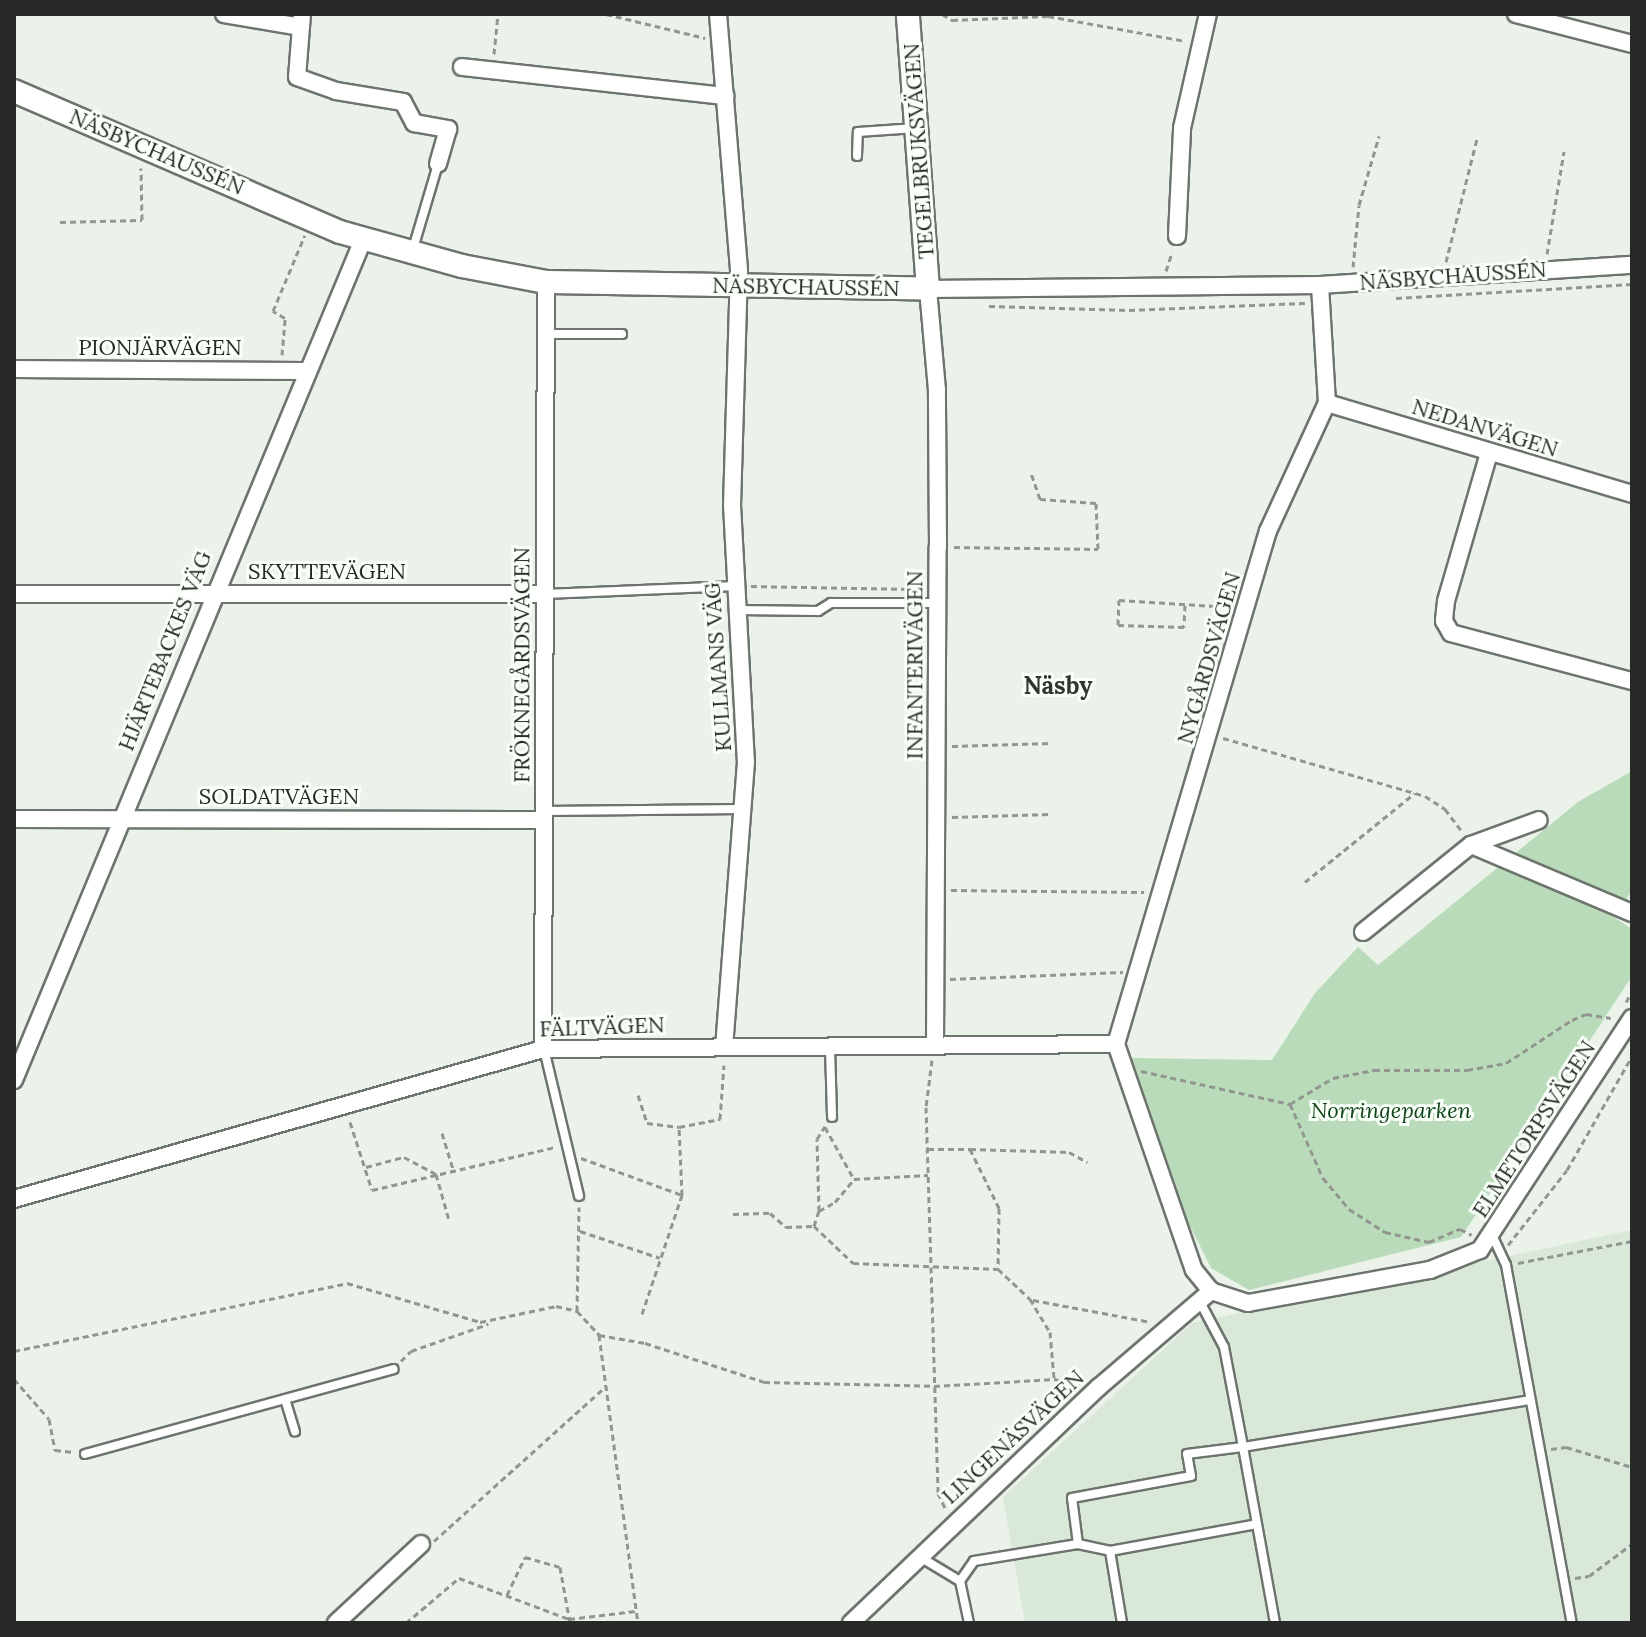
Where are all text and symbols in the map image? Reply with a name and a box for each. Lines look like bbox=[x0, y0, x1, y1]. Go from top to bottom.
street label: TEGELBRUKSVÄGEN bbox=[898, 42, 940, 260]
street label: NÄSBYCHAUSSÉN bbox=[65, 103, 249, 201]
street label: NÄSBYCHAUSSÉN bbox=[1358, 256, 1548, 296]
street label: NÄSBYCHAUSSÉN bbox=[712, 272, 900, 302]
street label: PIONJÄRVÄGEN bbox=[78, 335, 242, 361]
street label: NEDANVÄGEN bbox=[1409, 393, 1561, 463]
street label: HJÄRTEBACKES VÄG bbox=[113, 547, 217, 755]
street label: FRÖKNEGÅRDSVÄGEN bbox=[509, 547, 535, 783]
street label: SKYTTEVÄGEN bbox=[248, 559, 406, 585]
street label: NYGÅRDSVÄGEN bbox=[1172, 569, 1246, 747]
street label: INFANTERIVÄGEN bbox=[902, 570, 928, 760]
street label: KULLMANS VÄG bbox=[699, 581, 737, 753]
district label: Näsby bbox=[1024, 672, 1092, 700]
street label: SOLDATVÄGEN bbox=[199, 784, 359, 810]
street label: FÄLTVÄGEN bbox=[539, 1012, 665, 1042]
street label: ELMETORPSVÄGEN bbox=[1467, 1036, 1601, 1222]
park label: Norringeparken bbox=[1311, 1098, 1471, 1124]
street label: LINGENÄSVÄGEN bbox=[937, 1364, 1089, 1510]

